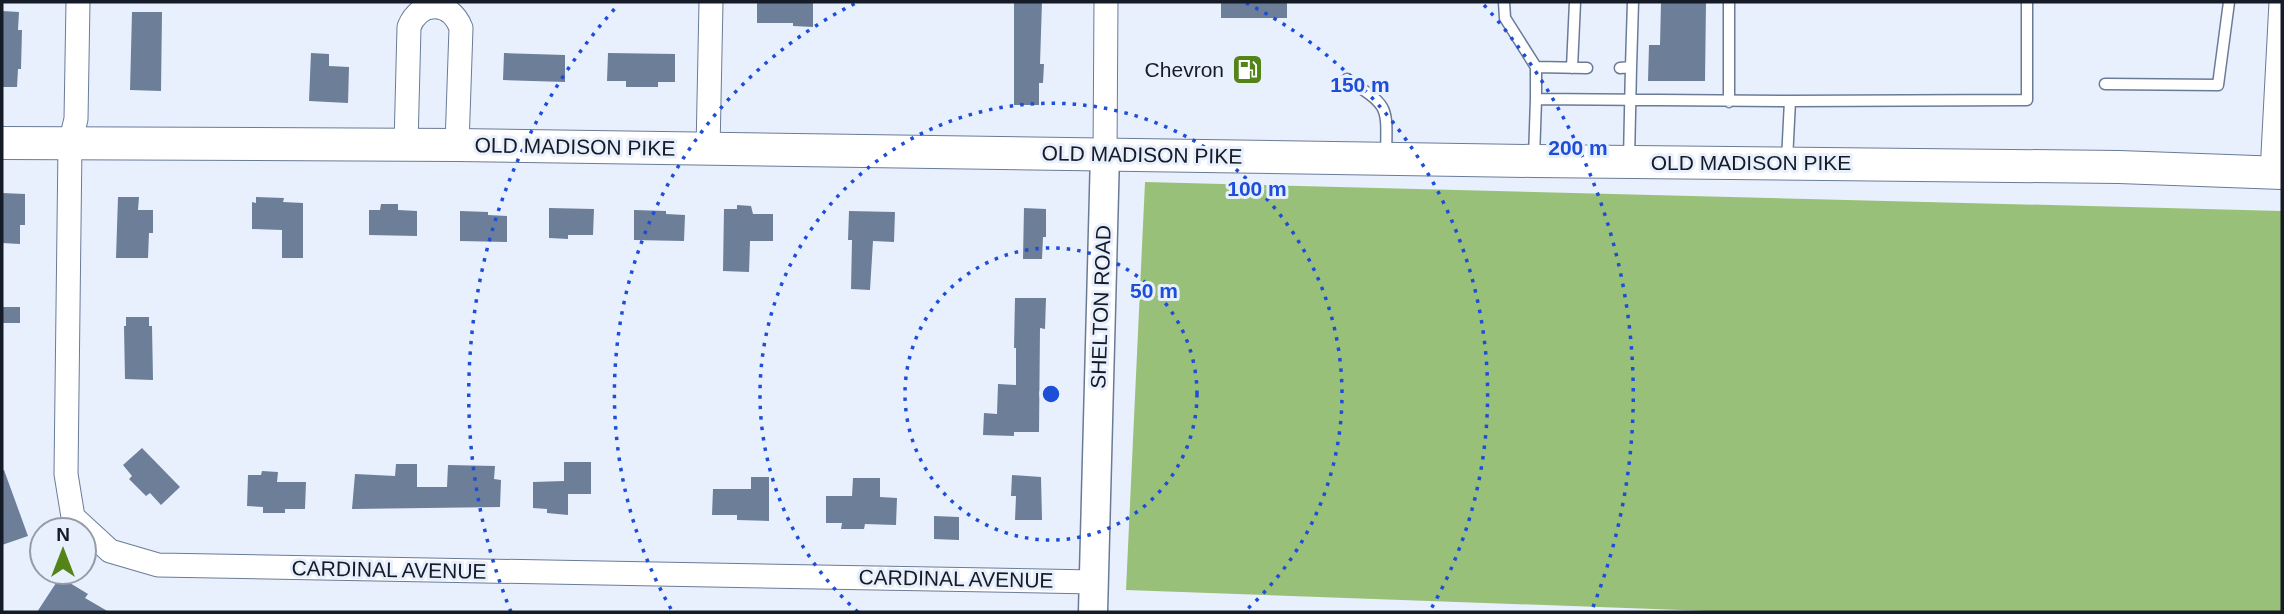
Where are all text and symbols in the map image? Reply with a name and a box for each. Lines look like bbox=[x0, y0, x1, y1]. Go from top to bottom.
fuel station icon: Chevron bbox=[1230, 53, 1264, 87]
place label: Chevron bbox=[1145, 58, 1224, 81]
text: 150 m bbox=[1330, 73, 1390, 96]
street label: OLD MADISON PIKE bbox=[474, 133, 676, 160]
text: 200 m bbox=[1548, 136, 1608, 159]
street label: OLD MADISON PIKE bbox=[1041, 141, 1243, 168]
street label: OLD MADISON PIKE bbox=[1651, 151, 1851, 174]
text: 100 m bbox=[1227, 177, 1287, 200]
street label: SHELTON ROAD bbox=[1086, 225, 1115, 389]
text: 50 m bbox=[1130, 279, 1178, 302]
centre of rings bbox=[1039, 382, 1063, 406]
north arrow bbox=[28, 516, 98, 586]
text: N bbox=[56, 524, 70, 545]
street label: CARDINAL AVENUE bbox=[291, 556, 487, 583]
street label: CARDINAL AVENUE bbox=[858, 565, 1054, 592]

